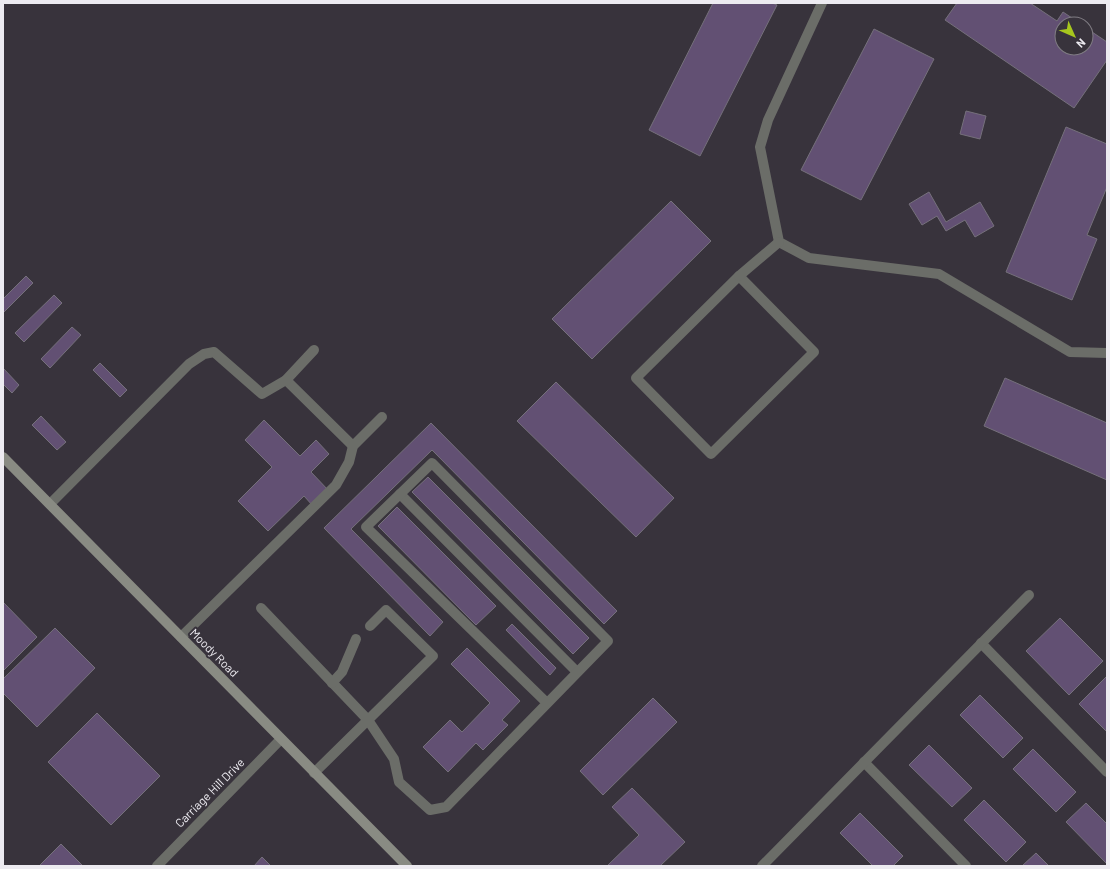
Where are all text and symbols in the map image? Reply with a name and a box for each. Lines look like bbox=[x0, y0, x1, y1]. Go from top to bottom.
north arrow bbox=[1054, 16, 1094, 56]
text: N bbox=[1074, 36, 1089, 51]
street label: Moody Road bbox=[188, 625, 242, 679]
street label: Carriage Hill Drive bbox=[172, 755, 247, 830]

